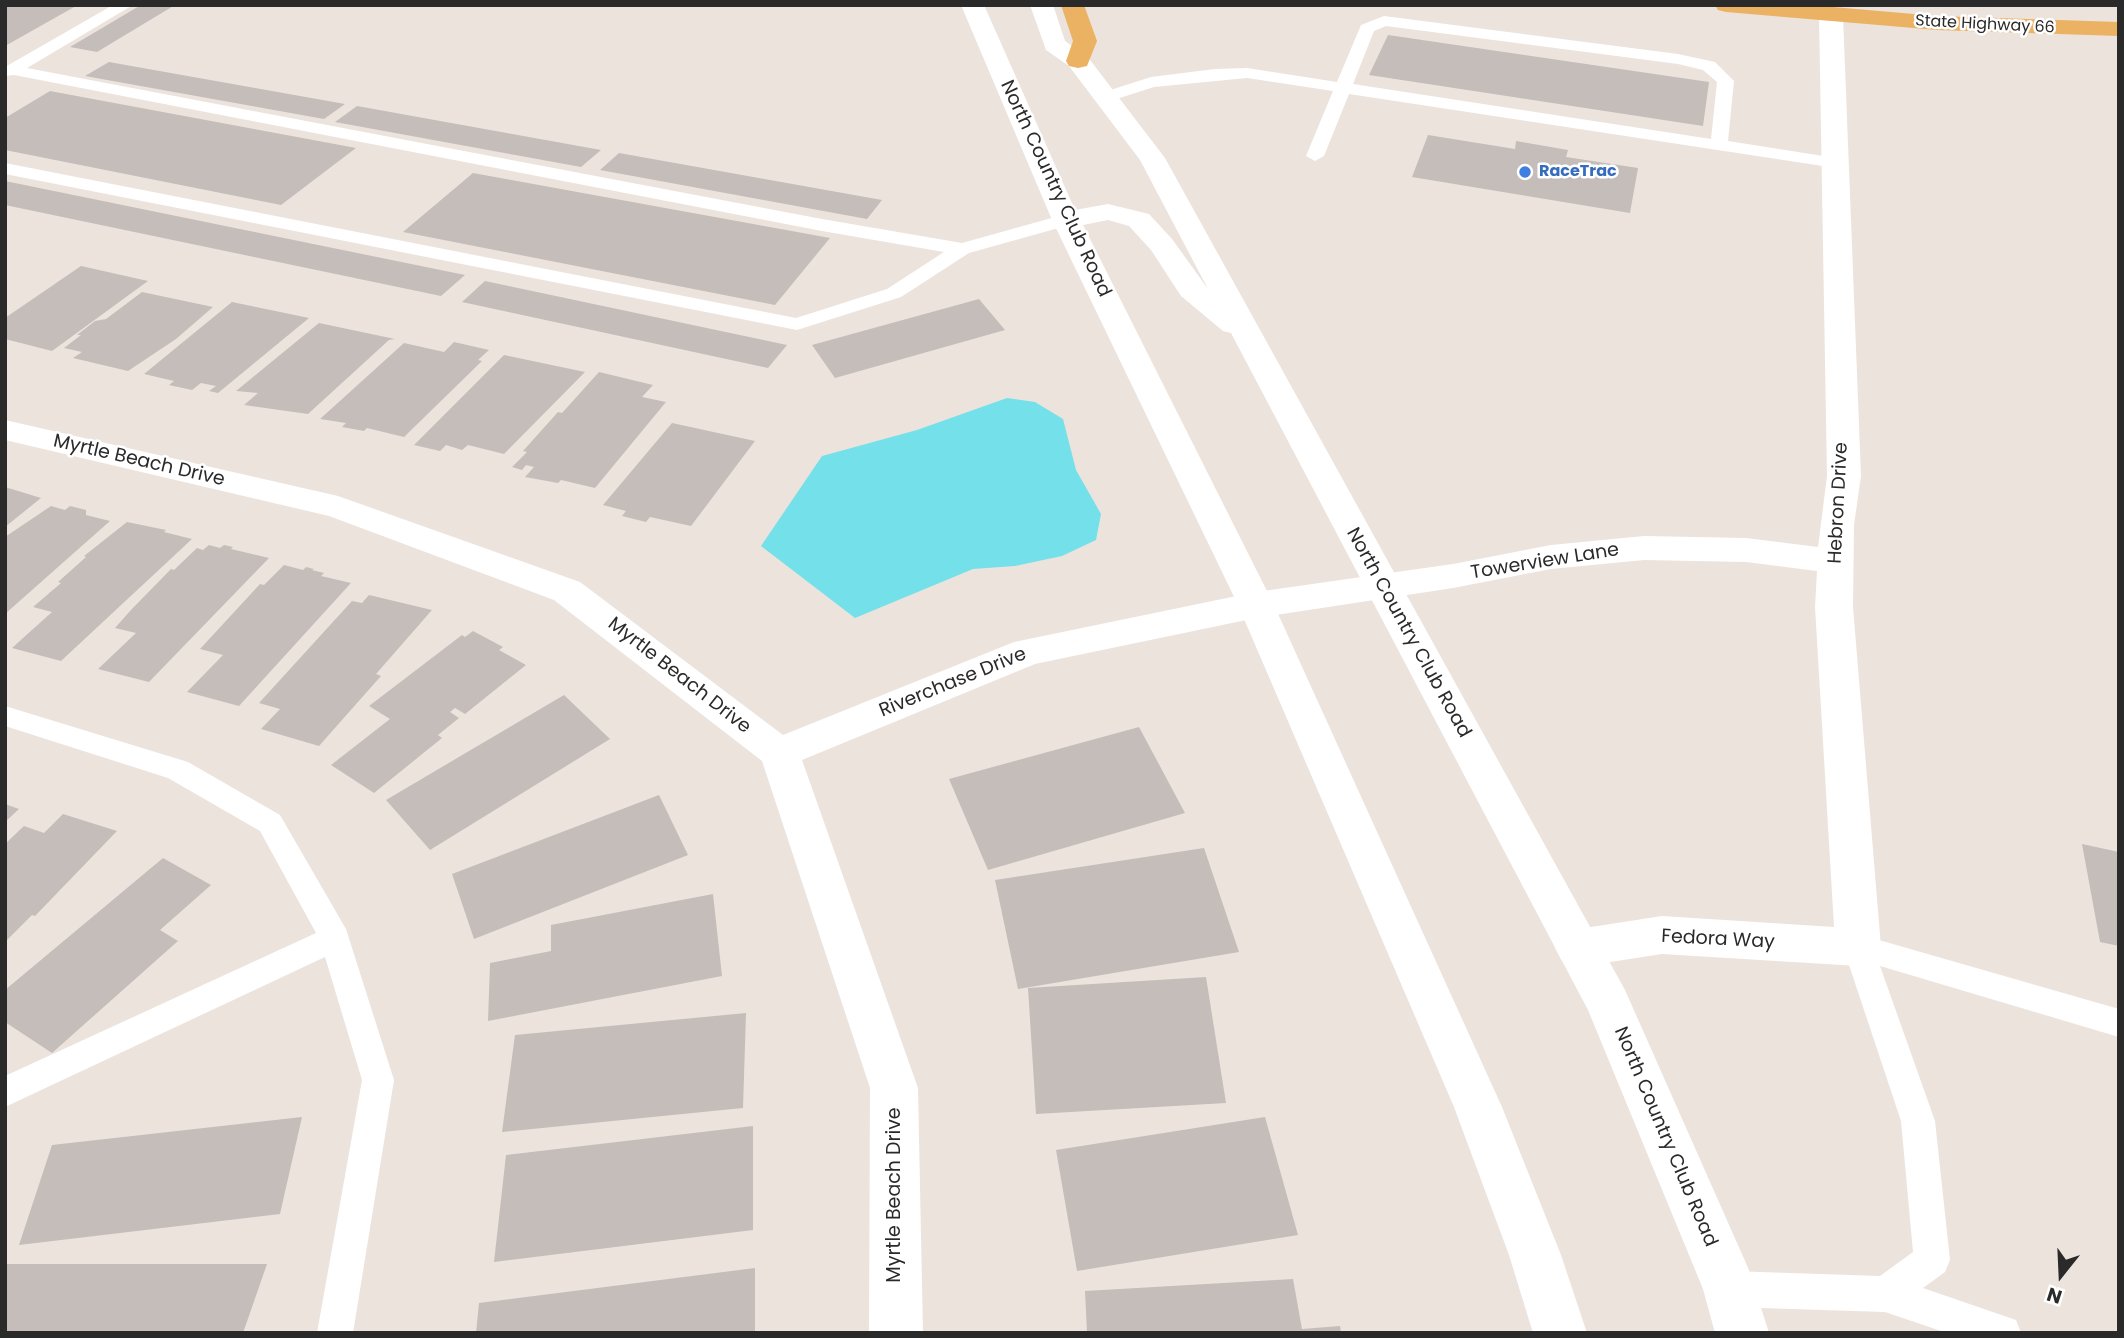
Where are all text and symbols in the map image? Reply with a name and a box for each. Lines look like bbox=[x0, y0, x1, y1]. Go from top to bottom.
street label: State Highway 66 bbox=[1915, 12, 2055, 38]
street label: North Country Club Road bbox=[995, 77, 1115, 301]
place label: RaceTrac bbox=[1539, 162, 1617, 182]
marker: RaceTrac bbox=[1517, 164, 1533, 180]
street label: Myrtle Beach Drive bbox=[51, 430, 227, 492]
street label: Hebron Drive bbox=[1824, 442, 1854, 564]
street label: North Country Club Road bbox=[1341, 524, 1475, 742]
street label: Towerview Lane bbox=[1469, 539, 1621, 585]
street label: Myrtle Beach Drive bbox=[603, 613, 755, 739]
street label: Riverchase Drive bbox=[876, 643, 1030, 723]
street label: Fedora Way bbox=[1661, 926, 1775, 954]
street label: North Country Club Road bbox=[1608, 1024, 1722, 1250]
street label: Myrtle Beach Drive bbox=[884, 1107, 906, 1283]
north arrow bbox=[2026, 1240, 2096, 1310]
text: N bbox=[2043, 1280, 2065, 1310]

